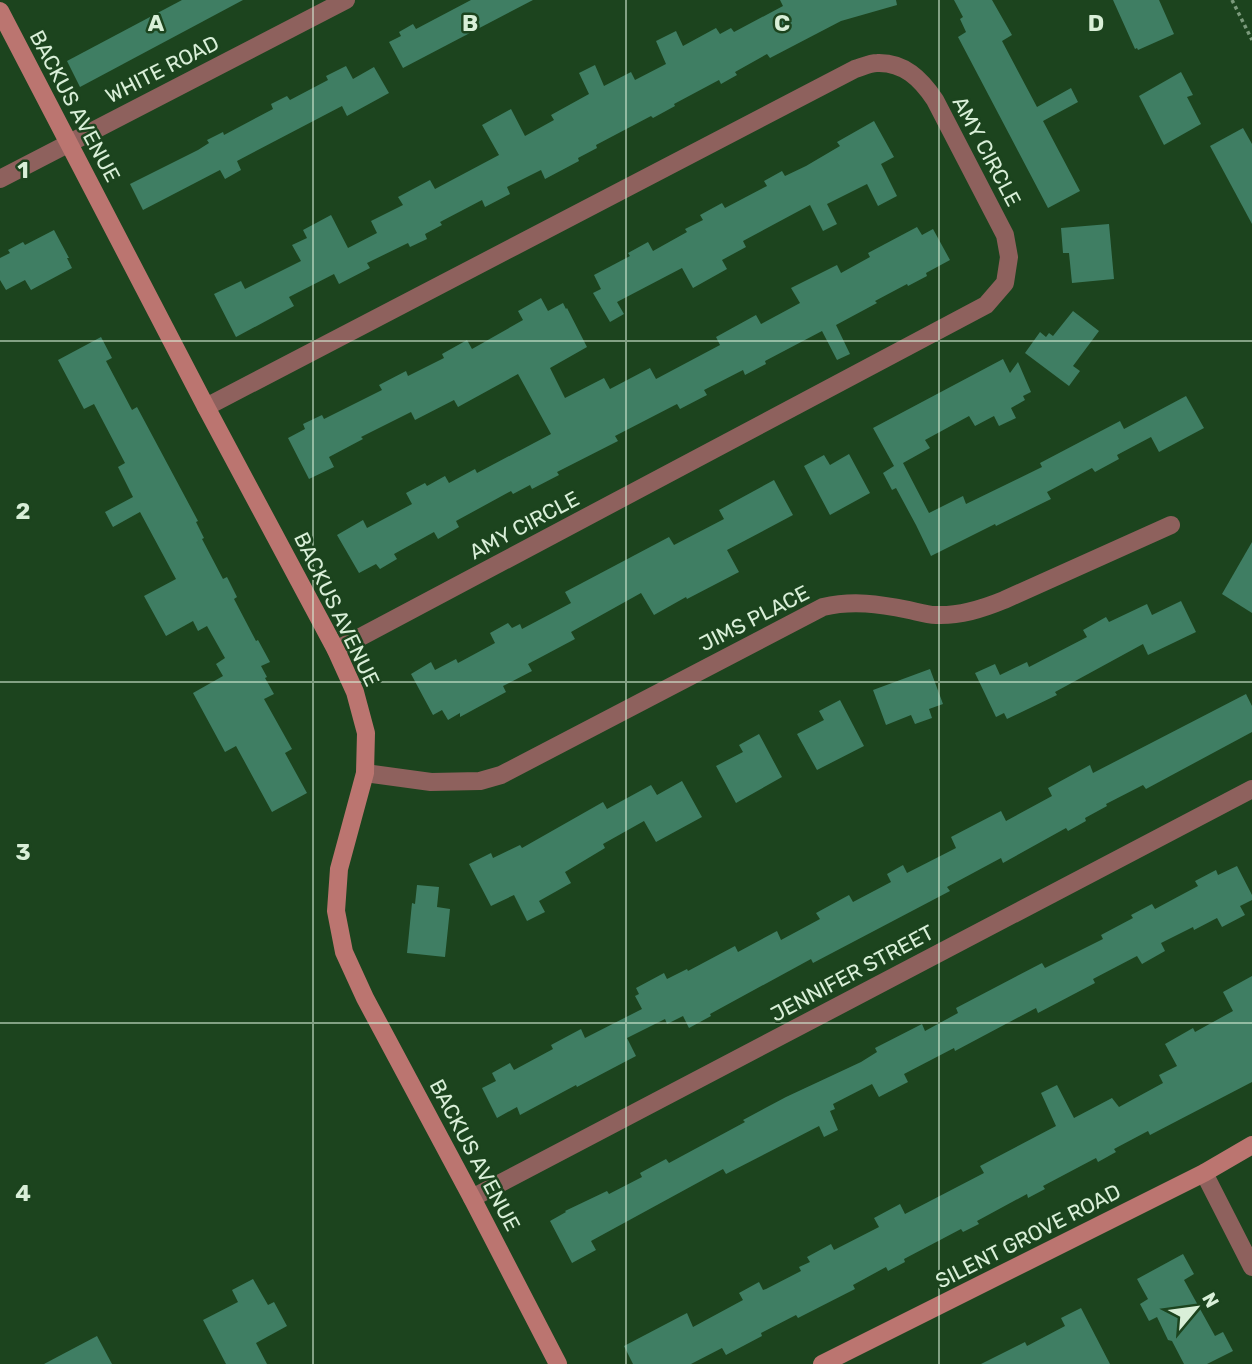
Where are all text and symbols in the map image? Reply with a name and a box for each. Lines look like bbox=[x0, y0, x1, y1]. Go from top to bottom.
text: A bbox=[148, 9, 165, 37]
text: B bbox=[462, 9, 478, 37]
text: C bbox=[774, 9, 790, 37]
text: D bbox=[1088, 9, 1104, 37]
street label: BACKUS AVENUE bbox=[24, 26, 126, 186]
street label: WHITE ROAD bbox=[101, 30, 223, 108]
street label: AMY CIRCLE bbox=[948, 92, 1026, 210]
text: 1 bbox=[17, 156, 29, 184]
street label: AMY CIRCLE bbox=[465, 486, 583, 564]
text: 2 bbox=[16, 497, 30, 525]
street label: BACKUS AVENUE bbox=[289, 528, 385, 690]
street label: JIMS PLACE bbox=[695, 580, 813, 656]
text: 3 bbox=[15, 838, 31, 866]
street label: JENNIFER STREET bbox=[766, 919, 938, 1027]
street label: BACKUS AVENUE bbox=[424, 1075, 526, 1235]
street label: SILENT GROVE ROAD bbox=[931, 1178, 1125, 1294]
text: 4 bbox=[15, 1179, 31, 1207]
north arrow bbox=[1161, 1273, 1231, 1343]
text: N bbox=[1197, 1288, 1224, 1312]

